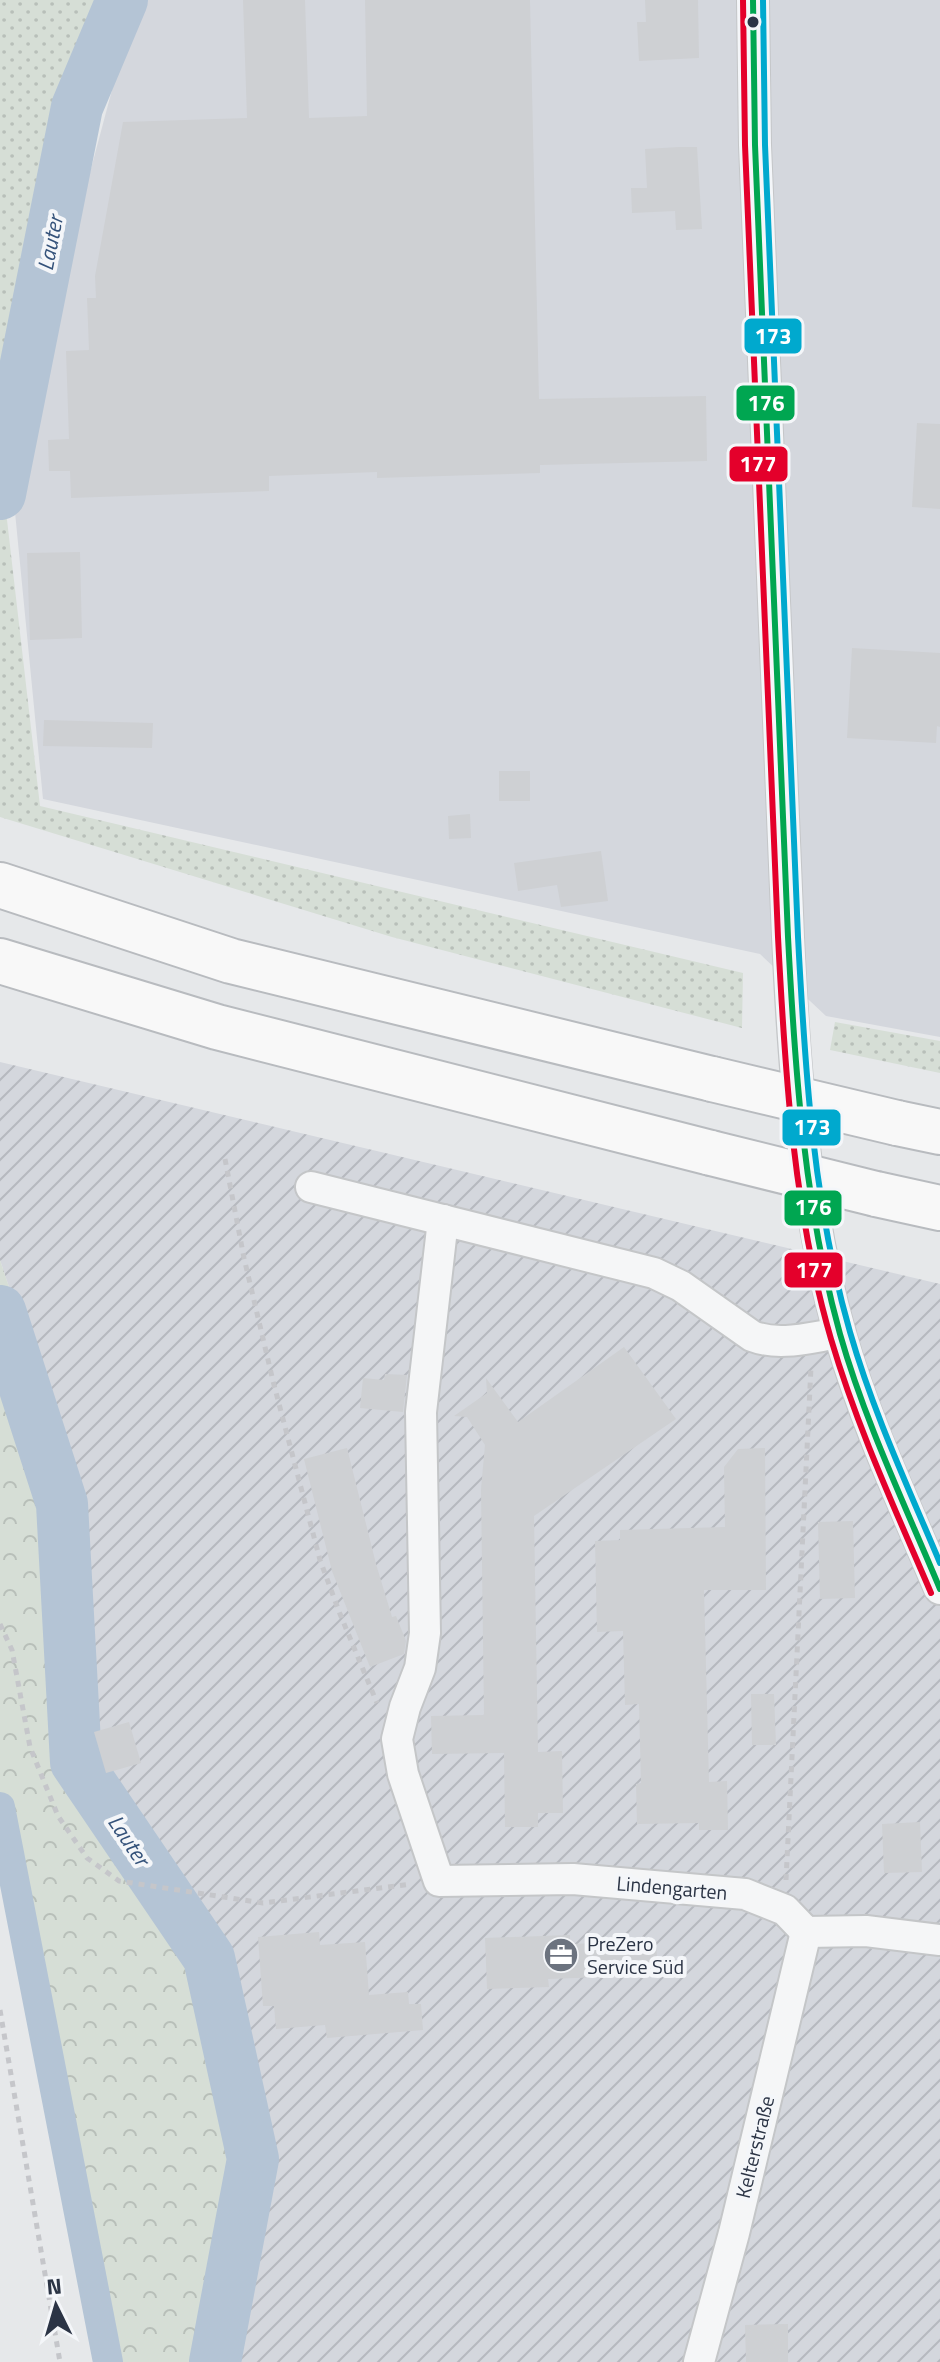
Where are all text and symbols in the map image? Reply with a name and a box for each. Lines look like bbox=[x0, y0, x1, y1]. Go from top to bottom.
unlabelled marker bbox=[745, 14, 761, 30]
water label: Lauter bbox=[28, 210, 73, 273]
line badge: 173 bbox=[743, 317, 803, 355]
text: 173 bbox=[755, 319, 791, 353]
line badge: 176 bbox=[735, 384, 796, 422]
text: 176 bbox=[748, 386, 784, 420]
line badge: 177 bbox=[728, 445, 789, 483]
text: 177 bbox=[740, 447, 776, 481]
line badge: 173 bbox=[781, 1108, 842, 1147]
text: 173 bbox=[794, 1110, 830, 1144]
line badge: 176 bbox=[783, 1189, 843, 1227]
text: 176 bbox=[795, 1190, 831, 1224]
line badge: 177 bbox=[783, 1251, 844, 1289]
text: 177 bbox=[796, 1253, 832, 1287]
water label: Lauter bbox=[99, 1808, 160, 1875]
street label: Lindengarten bbox=[615, 1867, 729, 1908]
place label: PreZero Service Süd bbox=[587, 1928, 684, 1982]
office icon: PreZero Service Süd bbox=[542, 1936, 580, 1974]
street label: Kelterstraße bbox=[727, 2092, 782, 2201]
north arrow bbox=[16, 2266, 96, 2346]
text: N bbox=[45, 2268, 63, 2304]

